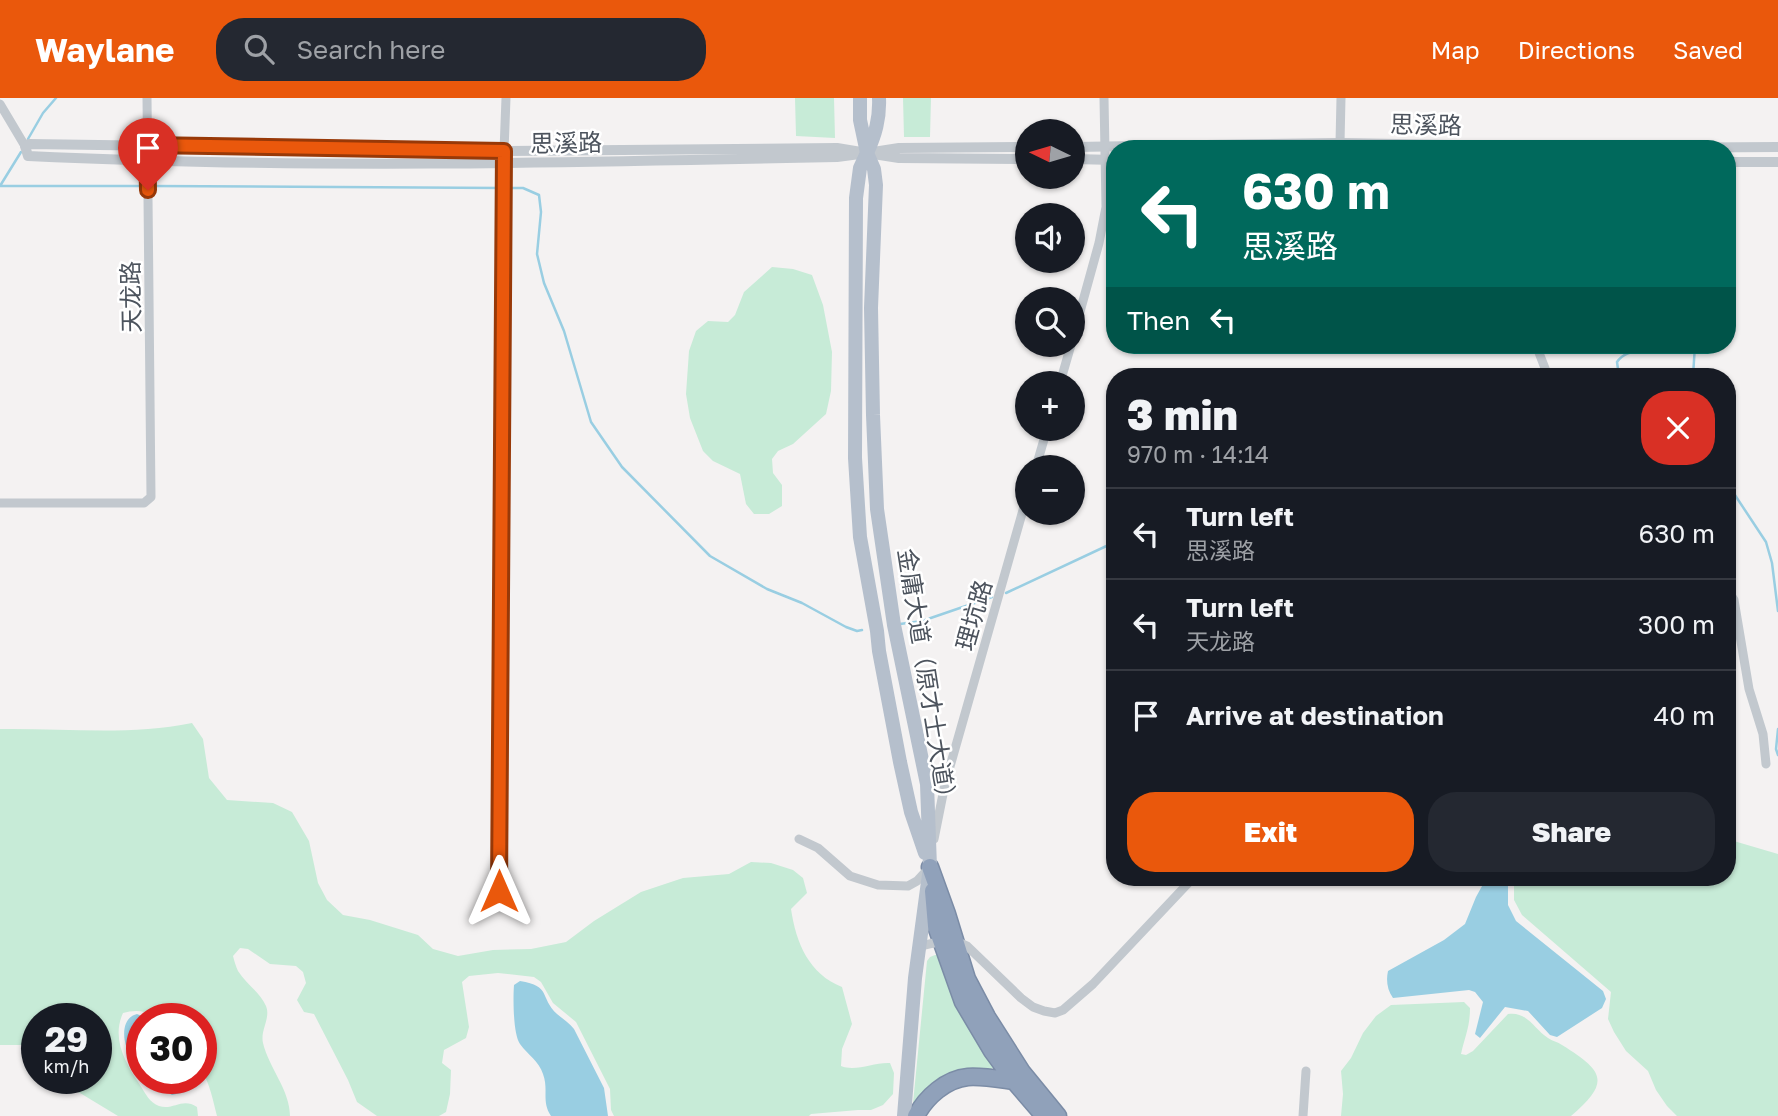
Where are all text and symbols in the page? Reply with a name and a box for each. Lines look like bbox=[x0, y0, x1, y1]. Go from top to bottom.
search box bbox=[216, 18, 706, 81]
text: Waylane bbox=[35, 30, 174, 69]
icon: search bbox=[240, 30, 278, 68]
text: Search here bbox=[296, 34, 445, 65]
text: Map bbox=[1431, 35, 1480, 64]
text: Directions bbox=[1518, 35, 1635, 64]
text: Saved bbox=[1673, 35, 1743, 64]
street label: 思溪路 bbox=[1390, 109, 1462, 139]
pin bbox=[118, 118, 178, 190]
north arrow bbox=[1015, 119, 1085, 189]
map controls bbox=[1015, 119, 1085, 525]
street label: 思溪路 bbox=[530, 127, 602, 157]
icon: arrive bbox=[129, 129, 167, 167]
text: 630 m bbox=[1242, 161, 1390, 220]
icon: left bbox=[1127, 168, 1218, 259]
button: sound bbox=[1015, 203, 1085, 273]
text: 思溪路 bbox=[1242, 227, 1338, 265]
street label: 天龙路 bbox=[115, 261, 145, 333]
button: search bbox=[1015, 287, 1085, 357]
icon: left bbox=[1204, 301, 1242, 339]
text: Then bbox=[1127, 305, 1190, 336]
button: + bbox=[1015, 371, 1085, 441]
text: 3 min bbox=[1127, 389, 1238, 439]
button: close bbox=[1641, 391, 1715, 465]
text: 970 m · 14:14 bbox=[1127, 440, 1269, 468]
button: − bbox=[1015, 455, 1085, 525]
text: Turn left bbox=[1186, 501, 1294, 532]
icon: left bbox=[1127, 515, 1165, 553]
text: 630 m bbox=[1638, 518, 1715, 549]
text: 思溪路 bbox=[1186, 536, 1255, 564]
street label: 金庸大道（原才士大道） bbox=[893, 546, 963, 812]
street label: 理坑路 bbox=[949, 576, 997, 654]
text: Turn left bbox=[1186, 592, 1294, 623]
icon: left bbox=[1127, 606, 1165, 644]
text: 300 m bbox=[1638, 609, 1715, 640]
text: 天龙路 bbox=[1186, 627, 1255, 655]
icon: arrive bbox=[1127, 697, 1165, 735]
text: Arrive at destination bbox=[1186, 700, 1444, 731]
text: 40 m bbox=[1654, 700, 1715, 731]
button: Exit bbox=[1127, 792, 1414, 872]
button: Share bbox=[1428, 792, 1715, 872]
position arrow bbox=[462, 854, 536, 928]
speed limit sign: 30 bbox=[126, 1003, 217, 1094]
text: 29 bbox=[45, 1018, 88, 1060]
text: km/h bbox=[44, 1055, 89, 1077]

